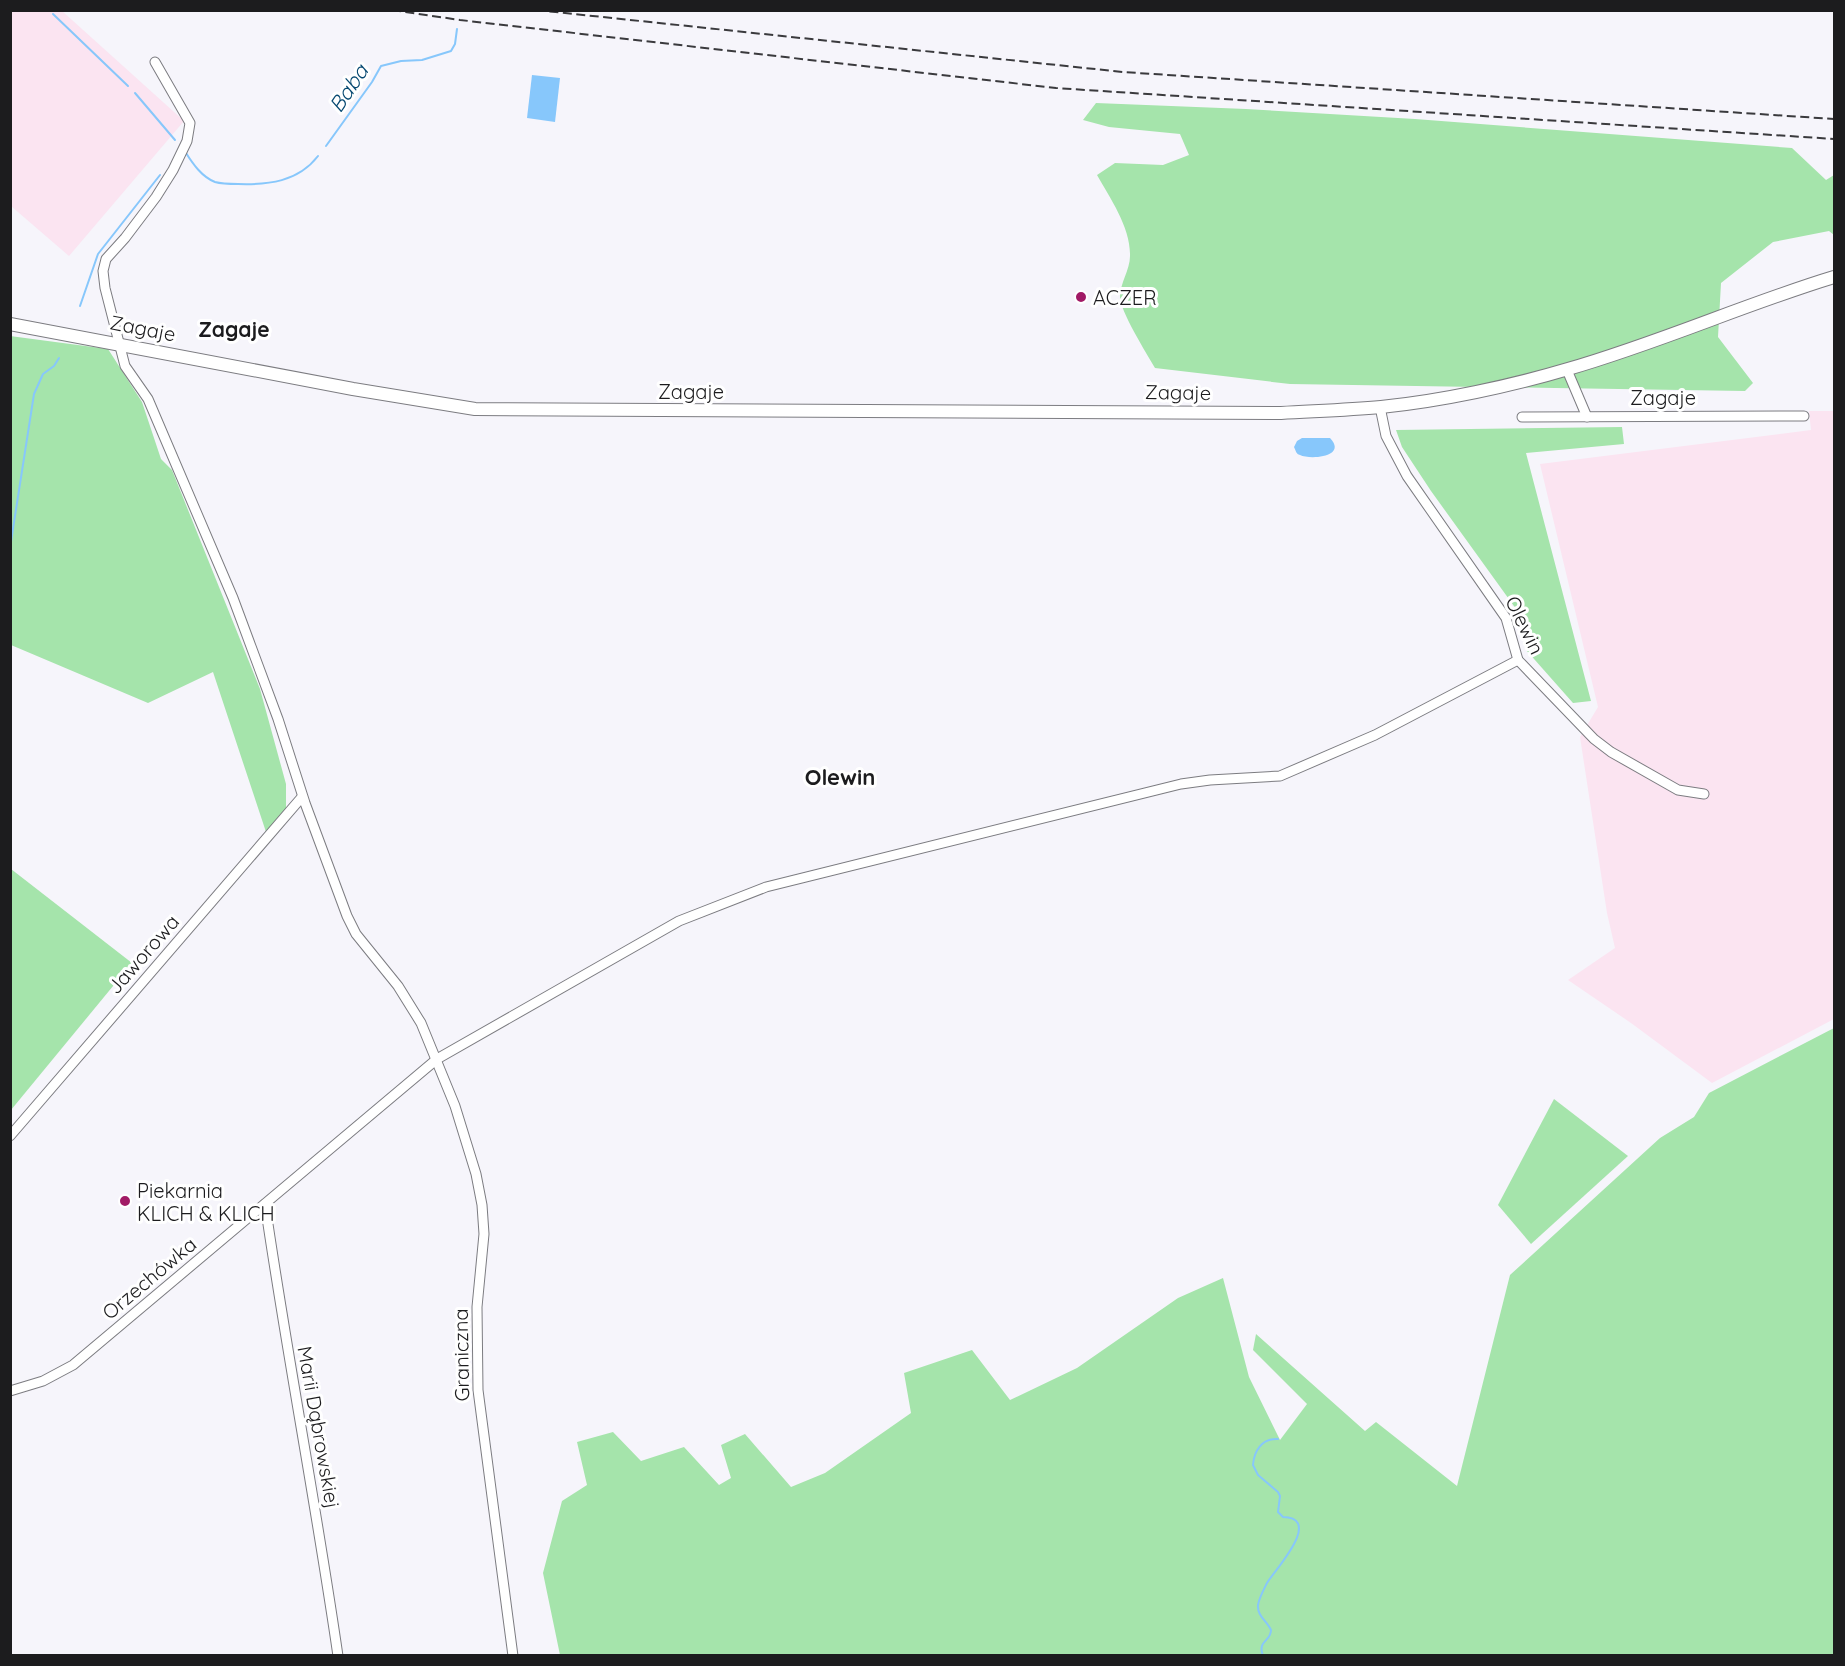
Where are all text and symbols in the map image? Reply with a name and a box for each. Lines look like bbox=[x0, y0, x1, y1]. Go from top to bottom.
water label: Baba bbox=[323, 58, 374, 117]
place label: ACZER bbox=[1093, 285, 1157, 310]
marker: ACZER bbox=[1074, 290, 1088, 304]
street label: Zagaje bbox=[108, 309, 178, 347]
district label: Zagaje bbox=[198, 316, 270, 342]
street label: Zagaje bbox=[658, 379, 724, 404]
street label: Zagaje bbox=[1145, 379, 1211, 405]
street label: Zagaje bbox=[1630, 385, 1696, 410]
street label: Olewin bbox=[1500, 592, 1550, 658]
district label: Olewin bbox=[805, 763, 875, 791]
street label: Jaworowa bbox=[102, 909, 184, 999]
place label: Piekarnia KLICH & KLICH bbox=[137, 1178, 275, 1226]
marker: Piekarnia KLICH & KLICH bbox=[118, 1194, 132, 1208]
street label: Orzechówka bbox=[97, 1231, 201, 1325]
street label: Graniczna bbox=[448, 1308, 474, 1402]
street label: Marii Dąbrowskiej bbox=[292, 1344, 346, 1510]

